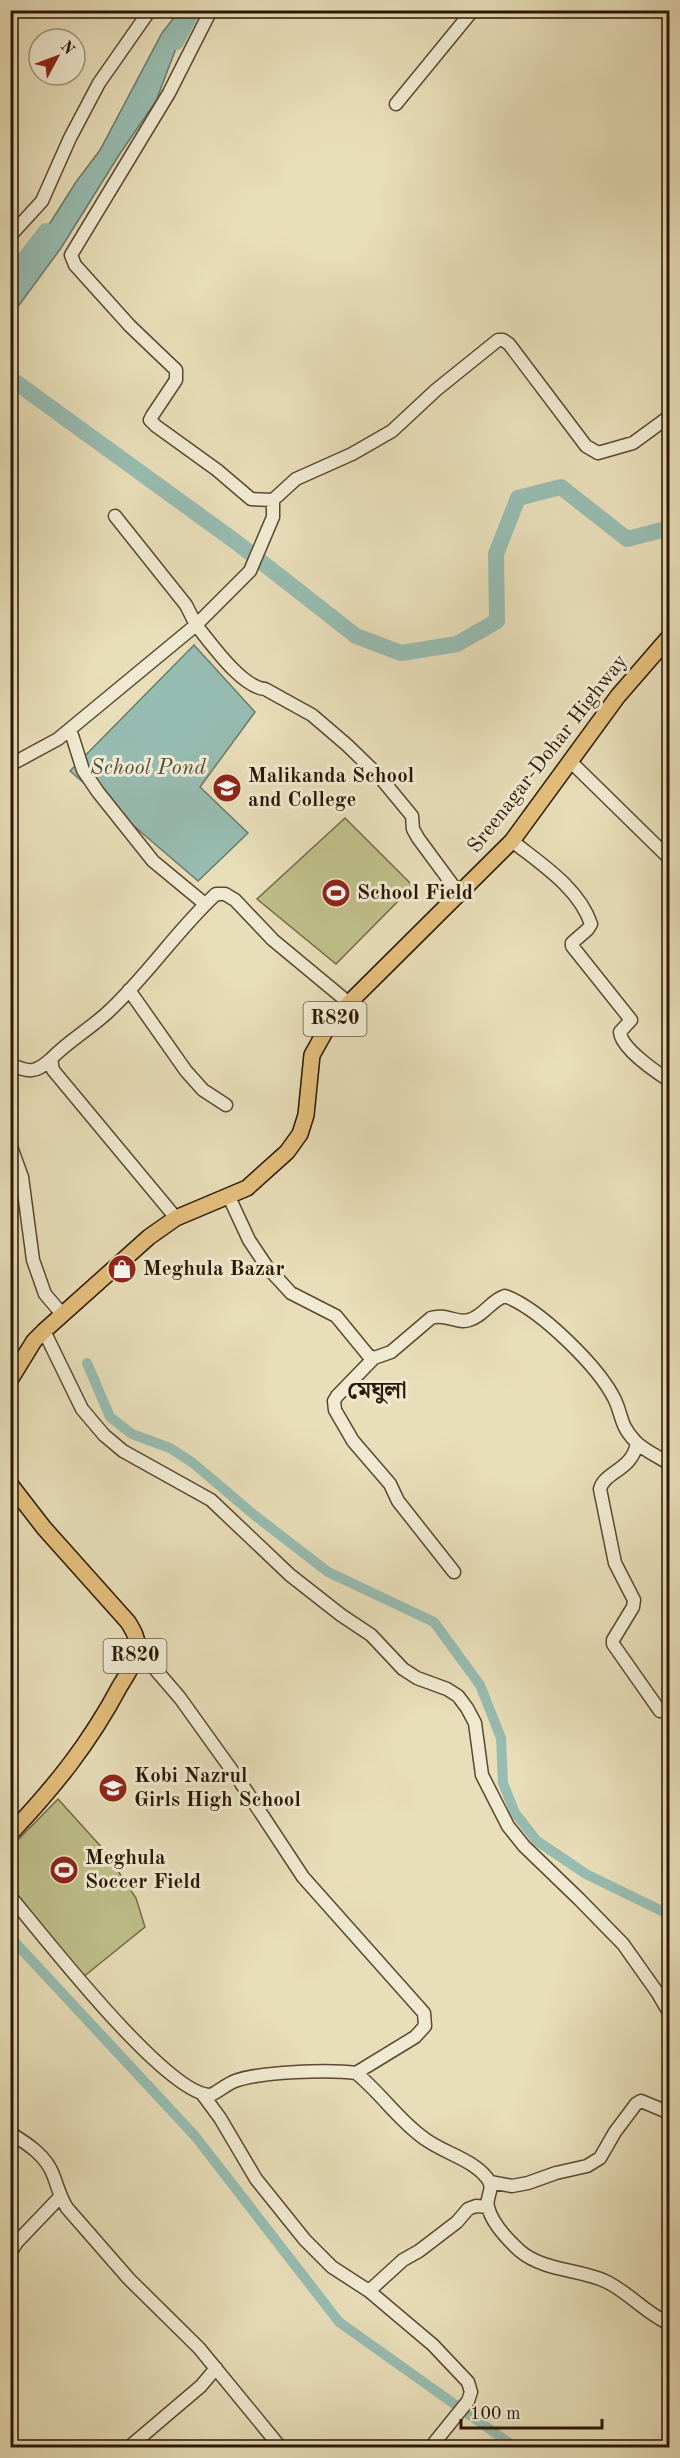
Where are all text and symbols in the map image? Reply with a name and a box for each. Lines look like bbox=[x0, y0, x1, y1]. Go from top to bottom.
north arrow bbox=[27, 27, 87, 87]
text: N bbox=[57, 39, 77, 59]
street label: Sreenagar-Dohar Highway bbox=[464, 651, 632, 857]
water label: School Pond bbox=[90, 757, 206, 779]
place label: Malikanda School and College bbox=[248, 766, 414, 811]
school or university icon: Malikanda School and College bbox=[211, 772, 243, 804]
sports icon: School Field bbox=[320, 877, 352, 909]
place label: School Field bbox=[357, 883, 473, 904]
road number: R820 bbox=[304, 1002, 366, 1036]
shop icon: Meghula Bazar bbox=[106, 1253, 138, 1285]
place label: Meghula Bazar bbox=[143, 1259, 285, 1280]
district label: মেঘুলা bbox=[347, 1380, 407, 1405]
road number: R820 bbox=[104, 1639, 166, 1673]
place label: Kobi Nazrul Girls High School bbox=[134, 1766, 301, 1811]
school or university icon: Kobi Nazrul Girls High School bbox=[97, 1772, 129, 1804]
place label: Meghula Soccer Field bbox=[85, 1848, 201, 1893]
sports icon: Meghula Soccer Field bbox=[48, 1854, 80, 1886]
scale bar bbox=[461, 2392, 602, 2430]
text: 100 m bbox=[470, 2405, 521, 2423]

